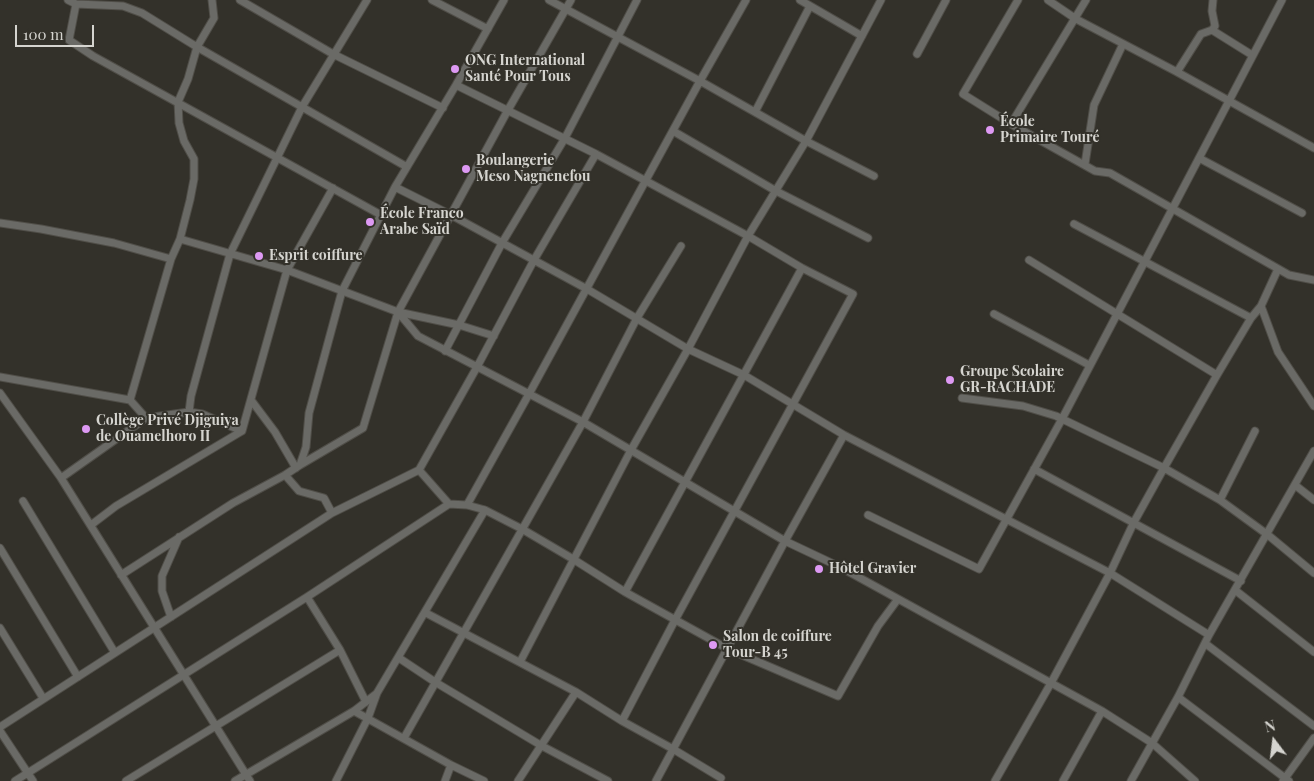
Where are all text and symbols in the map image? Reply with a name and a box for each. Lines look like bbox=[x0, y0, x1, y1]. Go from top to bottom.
scale bar bbox=[18, 15, 96, 47]
text: 100 m bbox=[23, 24, 64, 44]
place label: ONG International Santé Pour Tous bbox=[465, 53, 585, 85]
marker: ONG International Santé Pour Tous bbox=[449, 63, 461, 75]
place label: École Primaire Touré bbox=[1000, 114, 1099, 146]
marker: École Primaire Touré bbox=[984, 124, 996, 136]
place label: Boulangerie Meso Nagnenefou bbox=[476, 153, 591, 186]
marker: Boulangerie Meso Nagnenefou bbox=[460, 163, 472, 175]
place label: École Franco Arabe Saïd bbox=[380, 206, 464, 238]
marker: École Franco Arabe Saïd bbox=[364, 216, 376, 228]
place label: Esprit coiffure bbox=[269, 248, 363, 264]
marker: Esprit coiffure bbox=[253, 250, 265, 262]
place label: Groupe Scolaire GR-RACHADE bbox=[960, 364, 1064, 397]
marker: Groupe Scolaire GR-RACHADE bbox=[944, 374, 956, 386]
place label: Collège Privé Djiguiya de Ouamelhoro II bbox=[96, 413, 239, 446]
marker: Collège Privé Djiguiya de Ouamelhoro II bbox=[80, 423, 92, 435]
place label: Hôtel Gravier bbox=[829, 561, 916, 577]
marker: Hôtel Gravier bbox=[813, 563, 825, 575]
place label: Salon de coiffure Tour-B 45 bbox=[723, 629, 832, 662]
marker: Salon de coiffure Tour-B 45 bbox=[707, 639, 719, 651]
north arrow bbox=[1249, 716, 1299, 766]
text: N bbox=[1263, 716, 1277, 737]

